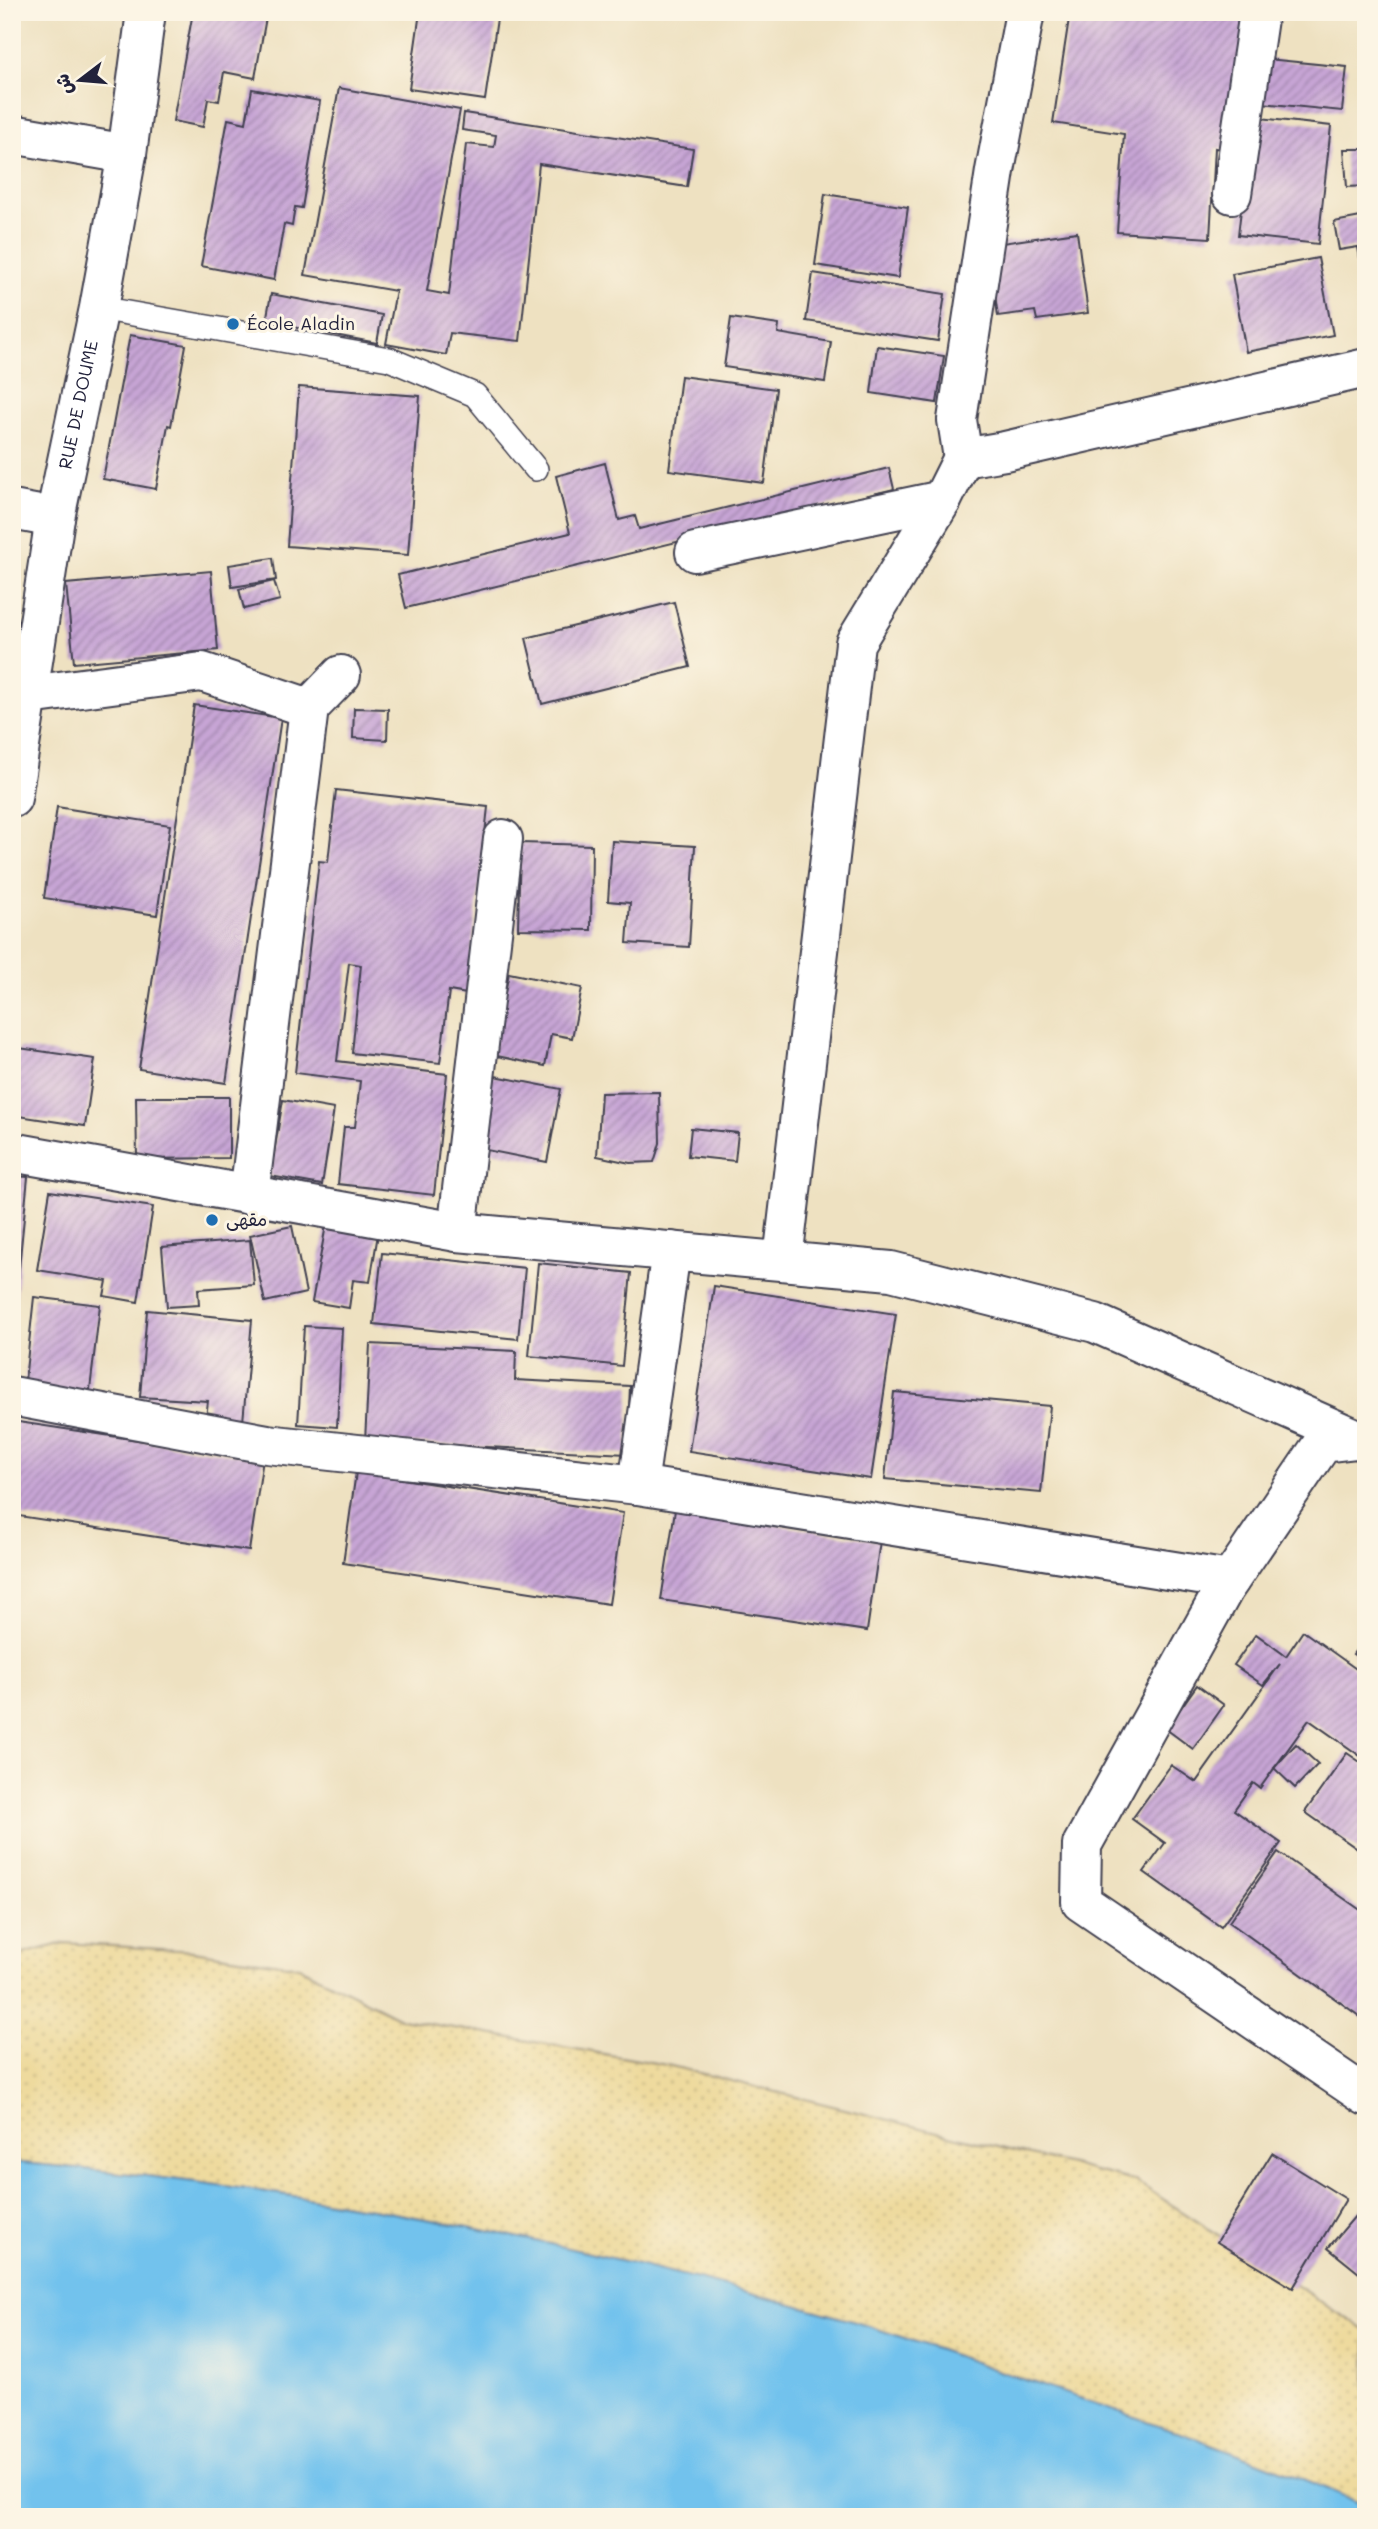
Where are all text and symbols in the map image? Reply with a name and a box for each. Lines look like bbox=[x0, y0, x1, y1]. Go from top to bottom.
north arrow bbox=[46, 46, 116, 116]
text: ش bbox=[48, 71, 78, 98]
place label: École Aladin bbox=[247, 311, 355, 335]
marker: École Aladin bbox=[225, 316, 241, 332]
street label: RUE DE DOUME bbox=[53, 338, 103, 471]
place label: مقهى bbox=[226, 1207, 267, 1231]
marker: مقهى bbox=[204, 1212, 220, 1228]

